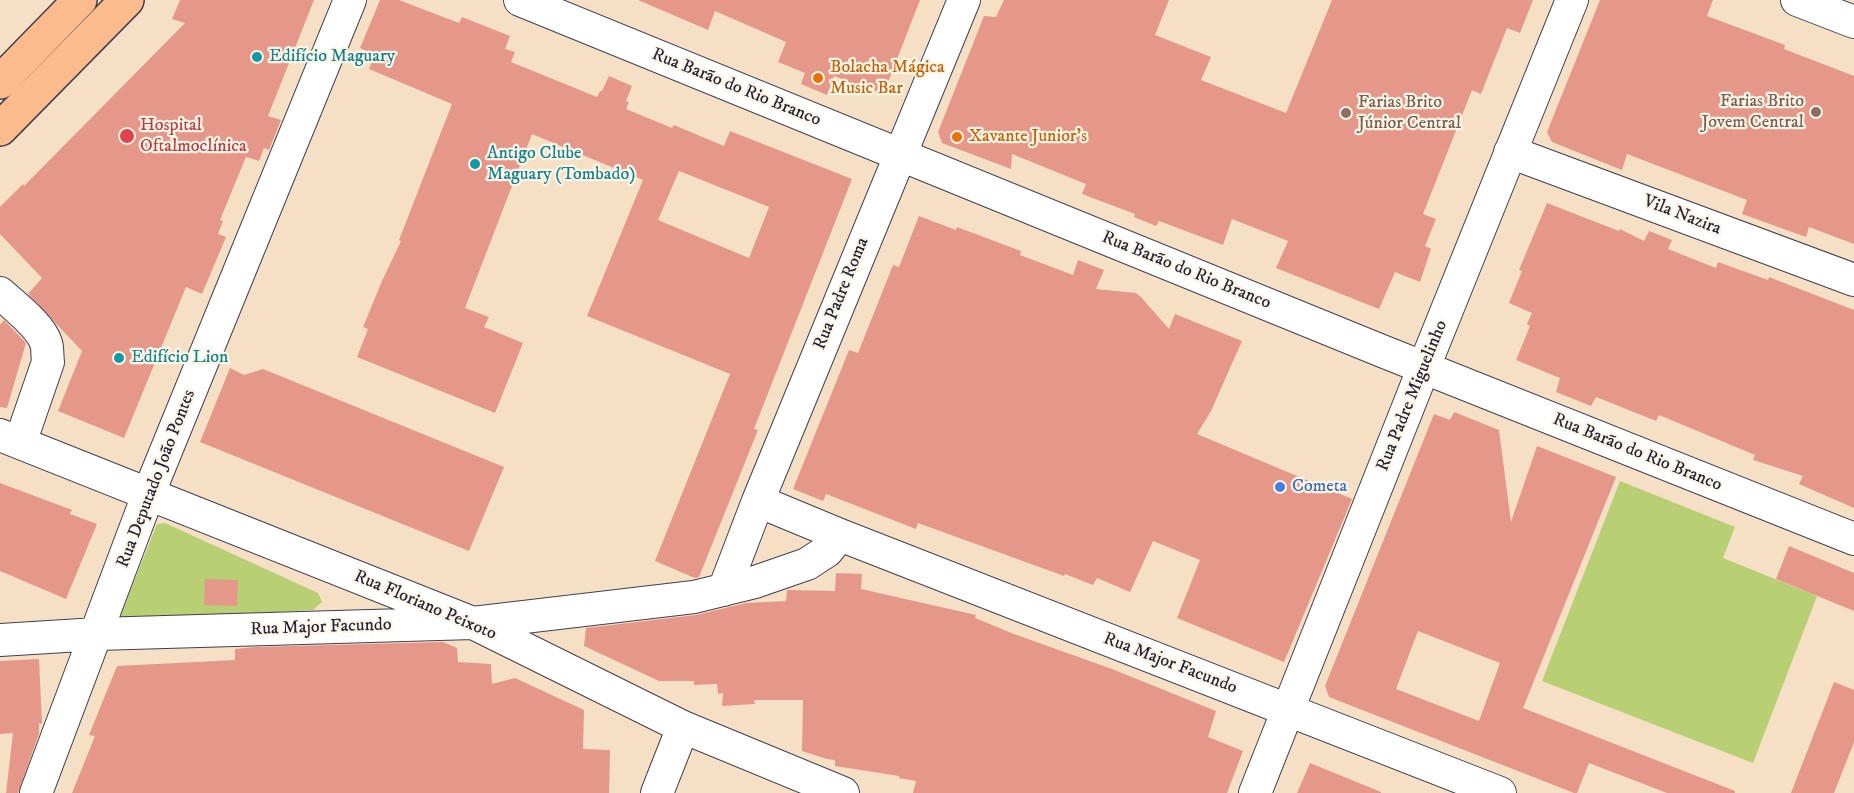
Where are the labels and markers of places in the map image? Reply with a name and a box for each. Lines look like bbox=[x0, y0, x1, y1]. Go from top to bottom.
place label: Edifício Maguary bbox=[269, 46, 395, 68]
marker: Edifício Maguary bbox=[250, 50, 264, 64]
place label: Bolacha Mágica Music Bar bbox=[830, 57, 945, 100]
marker: Bolacha Mágica Music Bar bbox=[811, 71, 825, 85]
place label: Farias Brito Jovem Central bbox=[1701, 91, 1804, 134]
place label: Farias Brito Júnior Central bbox=[1358, 92, 1461, 134]
marker: Farias Brito Jovem Central bbox=[1809, 105, 1823, 119]
marker: Farias Brito Júnior Central bbox=[1339, 106, 1353, 120]
place label: Hospital Oftalmoclínica bbox=[140, 115, 247, 158]
place label: Xavante Junior's bbox=[969, 126, 1087, 148]
marker: Hospital Oftalmoclínica bbox=[118, 127, 136, 145]
marker: Xavante Junior's bbox=[950, 130, 964, 144]
place label: Antigo Clube Maguary (Tombado) bbox=[487, 143, 635, 186]
marker: Antigo Clube Maguary (Tombado) bbox=[468, 157, 482, 171]
place label: Edifício Lion bbox=[131, 347, 229, 369]
marker: Edifício Lion bbox=[112, 351, 126, 365]
place label: Cometa bbox=[1292, 476, 1347, 498]
marker: Cometa bbox=[1273, 480, 1287, 494]

